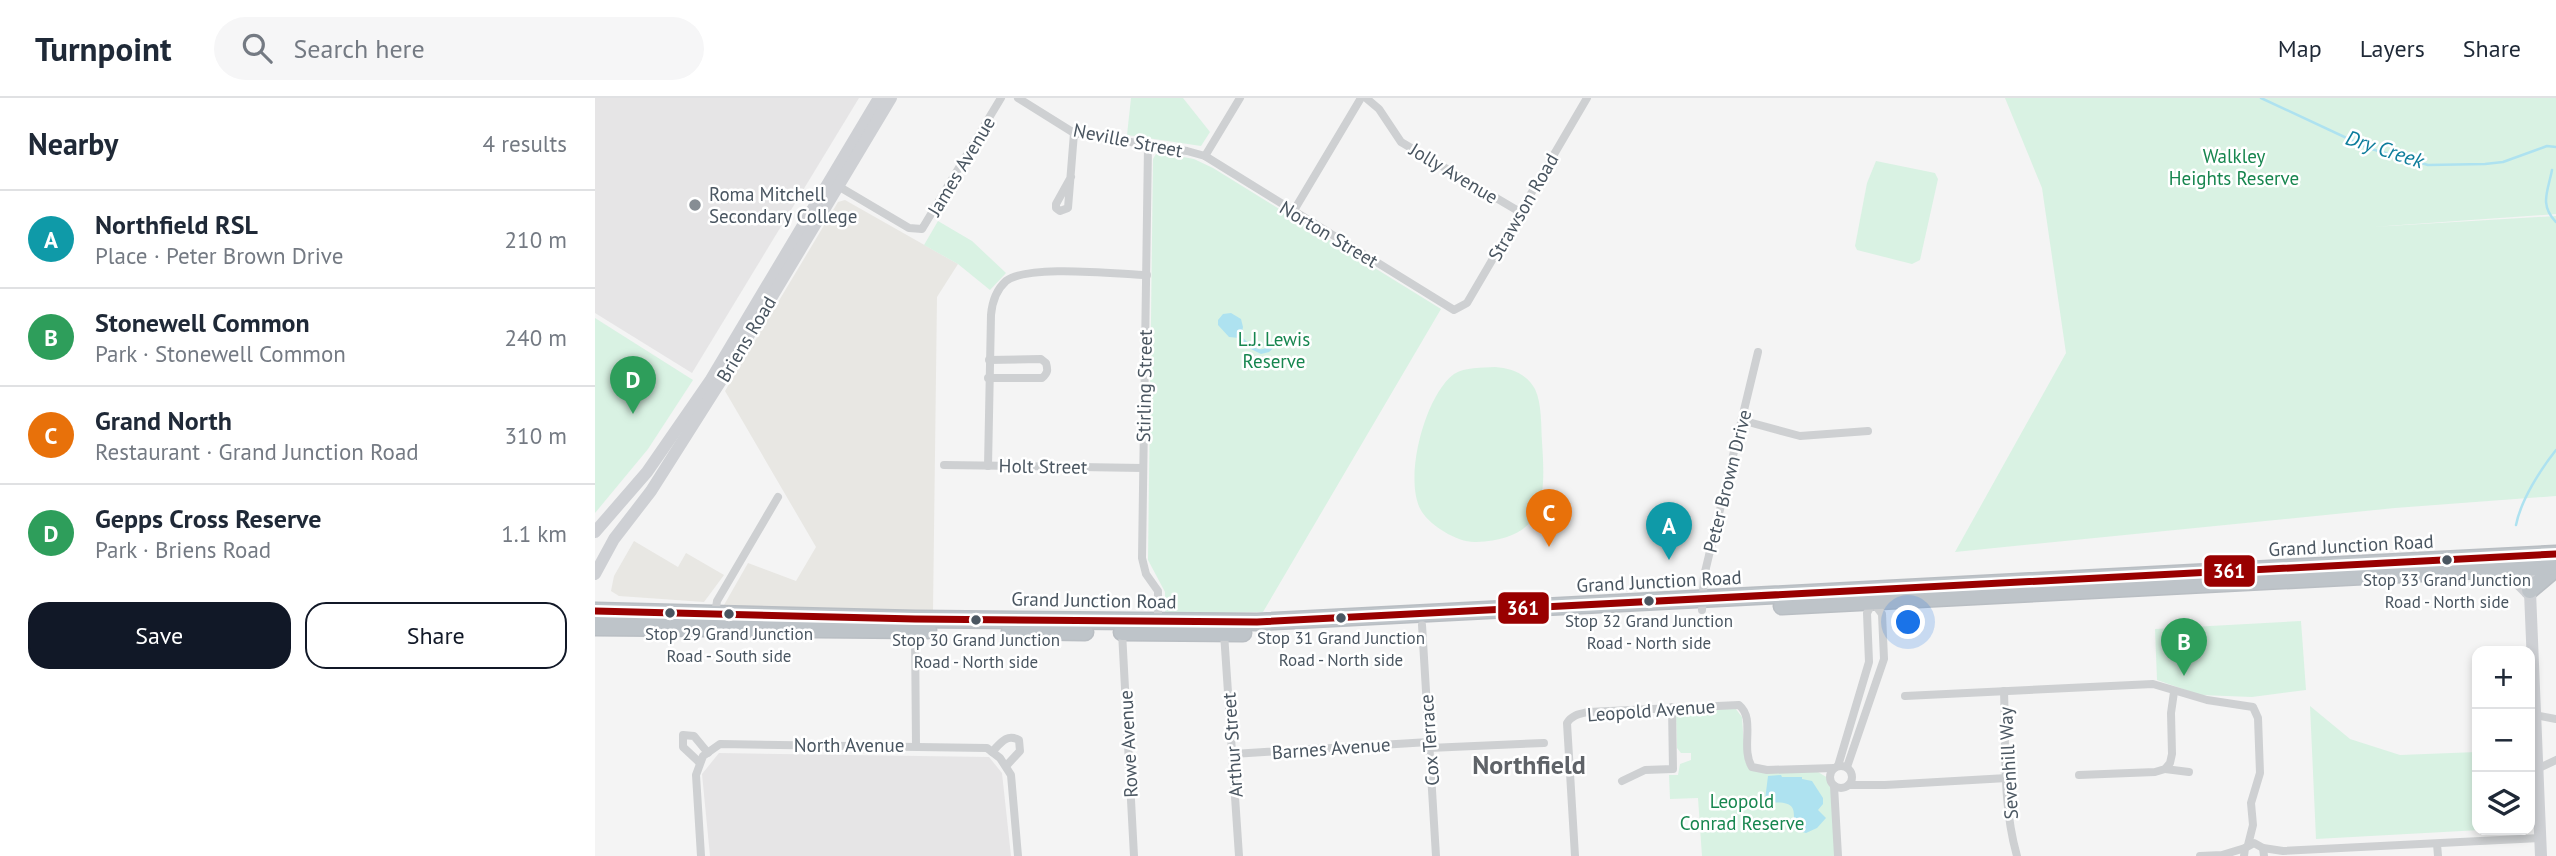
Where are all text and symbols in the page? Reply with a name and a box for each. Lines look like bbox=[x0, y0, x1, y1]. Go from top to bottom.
search box bbox=[214, 17, 704, 80]
text: Turnpoint bbox=[35, 27, 172, 70]
icon: search bbox=[238, 29, 276, 67]
text: Search here bbox=[294, 32, 425, 65]
text: Map bbox=[2278, 33, 2322, 64]
text: Layers bbox=[2360, 33, 2425, 64]
text: Share bbox=[2463, 33, 2521, 64]
street label: James Avenue bbox=[921, 112, 1000, 221]
street label: Neville Street bbox=[1071, 118, 1185, 162]
text: Nearby bbox=[28, 124, 118, 163]
water label: Dry Creek bbox=[2342, 124, 2429, 175]
text: 4 results bbox=[483, 129, 567, 158]
street label: Jolly Avenue bbox=[1405, 137, 1503, 209]
park label: Walkley Heights Reserve bbox=[2169, 144, 2299, 190]
street label: Strawson Road bbox=[1483, 149, 1563, 265]
place label: Roma Mitchell Secondary College bbox=[709, 182, 857, 228]
street label: Norton Street bbox=[1275, 195, 1383, 273]
marker: Roma Mitchell Secondary College bbox=[687, 197, 703, 213]
text: Northfield RSL bbox=[95, 208, 258, 241]
text: A bbox=[44, 225, 58, 254]
text: 210 m bbox=[505, 225, 567, 254]
text: Place · Peter Brown Drive bbox=[95, 241, 343, 270]
street label: Briens Road bbox=[711, 292, 781, 386]
text: Stonewell Common bbox=[95, 306, 310, 339]
text: B bbox=[44, 323, 58, 352]
text: 240 m bbox=[505, 323, 567, 352]
park label: L.J. Lewis Reserve bbox=[1238, 327, 1310, 373]
street label: Stirling Street bbox=[1131, 329, 1157, 443]
text: Park · Stonewell Common bbox=[95, 339, 346, 368]
pin: D bbox=[610, 356, 656, 414]
text: Grand North bbox=[95, 404, 232, 437]
street label: Peter Brown Drive bbox=[1698, 407, 1756, 555]
text: C bbox=[45, 421, 57, 450]
text: 310 m bbox=[505, 421, 567, 450]
text: Restaurant · Grand Junction Road bbox=[95, 437, 419, 466]
street label: Holt Street bbox=[999, 453, 1088, 479]
pin: C bbox=[1526, 489, 1572, 547]
text: Gepps Cross Reserve bbox=[95, 502, 322, 535]
pin: A bbox=[1646, 502, 1692, 560]
text: D bbox=[44, 519, 58, 548]
text: 1.1 km bbox=[501, 519, 567, 548]
street label: Grand Junction Road bbox=[2268, 529, 2434, 561]
text: Park · Briens Road bbox=[95, 535, 271, 564]
marker: Stop 33 Grand Junction Road - North side bbox=[2440, 553, 2454, 567]
line badge: 361 bbox=[2203, 554, 2256, 588]
text: 361 bbox=[2213, 559, 2245, 583]
street label: Grand Junction Road bbox=[1576, 565, 1742, 597]
place label: Stop 33 Grand Junction Road - North side bbox=[2363, 569, 2531, 613]
street label: Grand Junction Road bbox=[1011, 587, 1177, 613]
line badge: 361 bbox=[1497, 591, 1550, 625]
marker: Stop 32 Grand Junction Road - North side bbox=[1642, 594, 1656, 608]
text: 361 bbox=[1507, 596, 1539, 620]
button: Save bbox=[28, 602, 291, 669]
button: Share bbox=[305, 602, 567, 669]
your location bbox=[1891, 605, 1925, 639]
unlabelled marker bbox=[663, 606, 677, 620]
marker: Stop 29 Grand Junction Road - South side bbox=[722, 607, 736, 621]
place label: Stop 32 Grand Junction Road - North side bbox=[1565, 610, 1733, 654]
marker: Stop 31 Grand Junction Road - North side bbox=[1334, 611, 1348, 625]
marker: Stop 30 Grand Junction Road - North side bbox=[969, 613, 983, 627]
pin: B bbox=[2161, 618, 2207, 676]
place label: Stop 29 Grand Junction Road - South side bbox=[645, 623, 813, 667]
place label: Stop 31 Grand Junction Road - North side bbox=[1257, 627, 1425, 671]
place label: Stop 30 Grand Junction Road - North side bbox=[892, 629, 1060, 673]
map controls bbox=[2472, 646, 2535, 835]
button: + bbox=[2472, 646, 2535, 709]
street label: Rowe Avenue bbox=[1113, 690, 1143, 798]
street label: Arthur Street bbox=[1216, 691, 1248, 798]
street label: Cox Terrace bbox=[1414, 694, 1444, 786]
street label: Leopold Avenue bbox=[1586, 694, 1716, 726]
street label: Sevenhill Way bbox=[1993, 706, 2023, 820]
button: − bbox=[2472, 709, 2535, 772]
street label: Barnes Avenue bbox=[1271, 732, 1391, 764]
street label: North Avenue bbox=[794, 733, 904, 757]
district label: Northfield bbox=[1472, 748, 1586, 781]
button: layers bbox=[2472, 772, 2535, 835]
park label: Leopold Conrad Reserve bbox=[1680, 789, 1804, 835]

